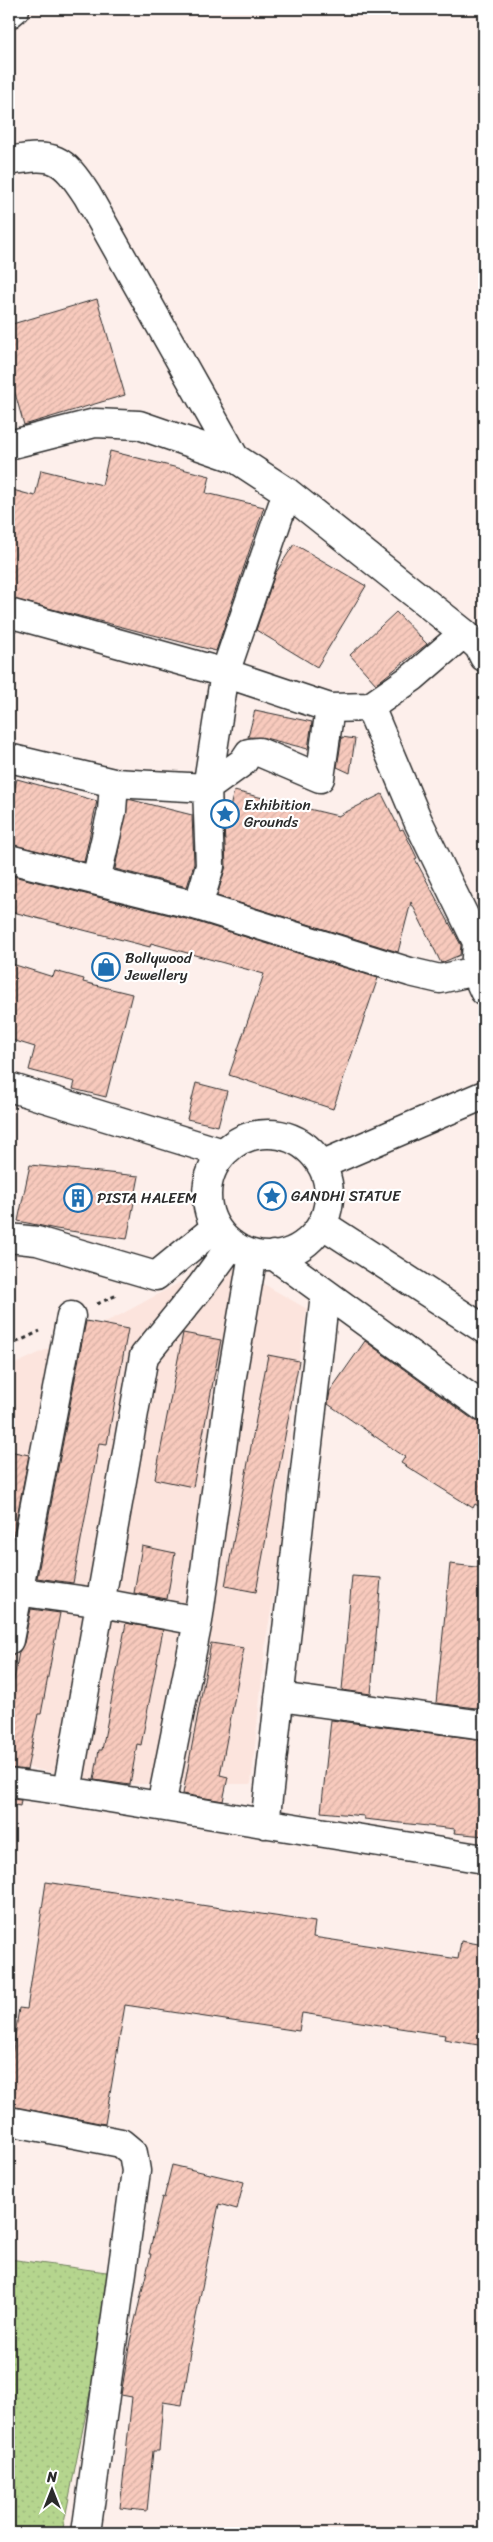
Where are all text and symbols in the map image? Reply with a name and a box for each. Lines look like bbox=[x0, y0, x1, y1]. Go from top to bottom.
place label: Exhibition Grounds bbox=[244, 792, 311, 835]
place icon: Exhibition Grounds bbox=[210, 799, 240, 829]
place label: Bollywood Jewellery bbox=[124, 945, 193, 988]
shop icon: Bollywood Jewellery bbox=[91, 952, 121, 982]
place icon: GANDHI STATUE bbox=[257, 1181, 287, 1211]
building icon: PISTA HALEEM bbox=[63, 1183, 93, 1213]
place label: GANDHI STATUE bbox=[291, 1183, 402, 1209]
place label: PISTA HALEEM bbox=[97, 1185, 197, 1211]
north arrow bbox=[28, 2464, 78, 2514]
text: N bbox=[46, 2465, 57, 2490]

